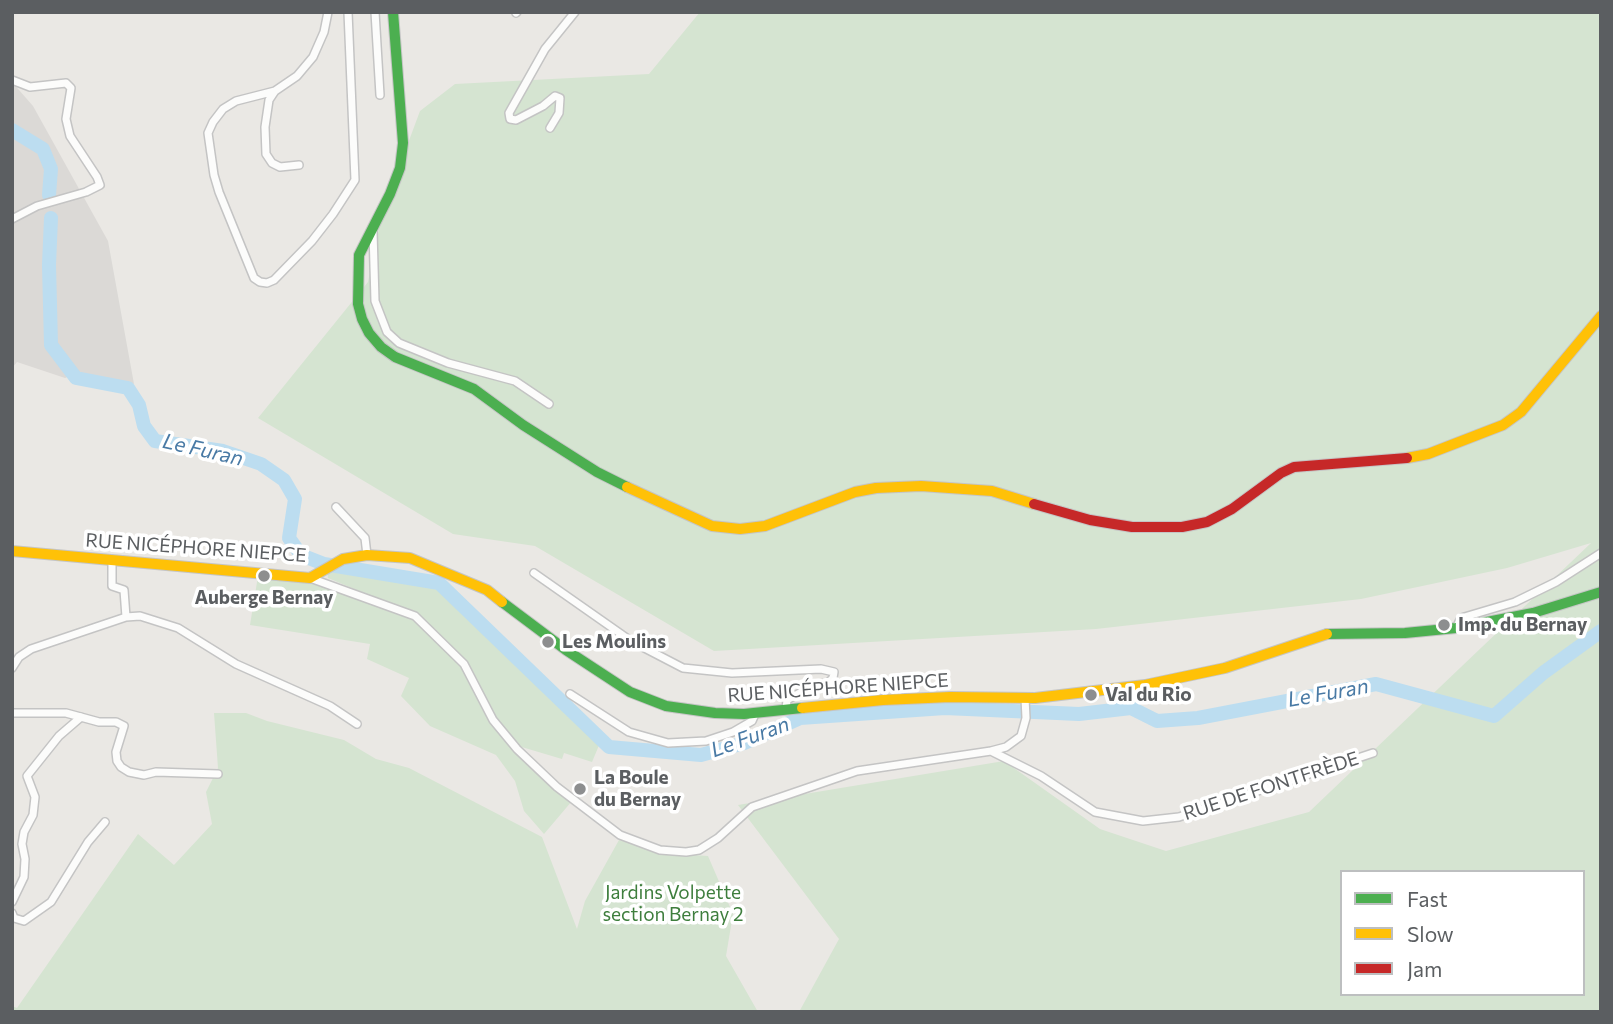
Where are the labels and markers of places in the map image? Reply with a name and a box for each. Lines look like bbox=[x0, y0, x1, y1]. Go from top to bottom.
marker: Auberge Bernay bbox=[256, 568, 272, 584]
place label: Auberge Bernay bbox=[195, 587, 333, 609]
place label: Imp. du Bernay bbox=[1458, 614, 1587, 636]
marker: Imp. du Bernay bbox=[1436, 617, 1452, 633]
place label: Les Moulins bbox=[562, 631, 666, 653]
marker: Les Moulins bbox=[540, 634, 556, 650]
place label: Val du Rio bbox=[1105, 684, 1192, 706]
marker: Val du Rio bbox=[1083, 687, 1099, 703]
place label: La Boule du Bernay bbox=[594, 767, 681, 811]
marker: La Boule du Bernay bbox=[572, 781, 588, 797]

